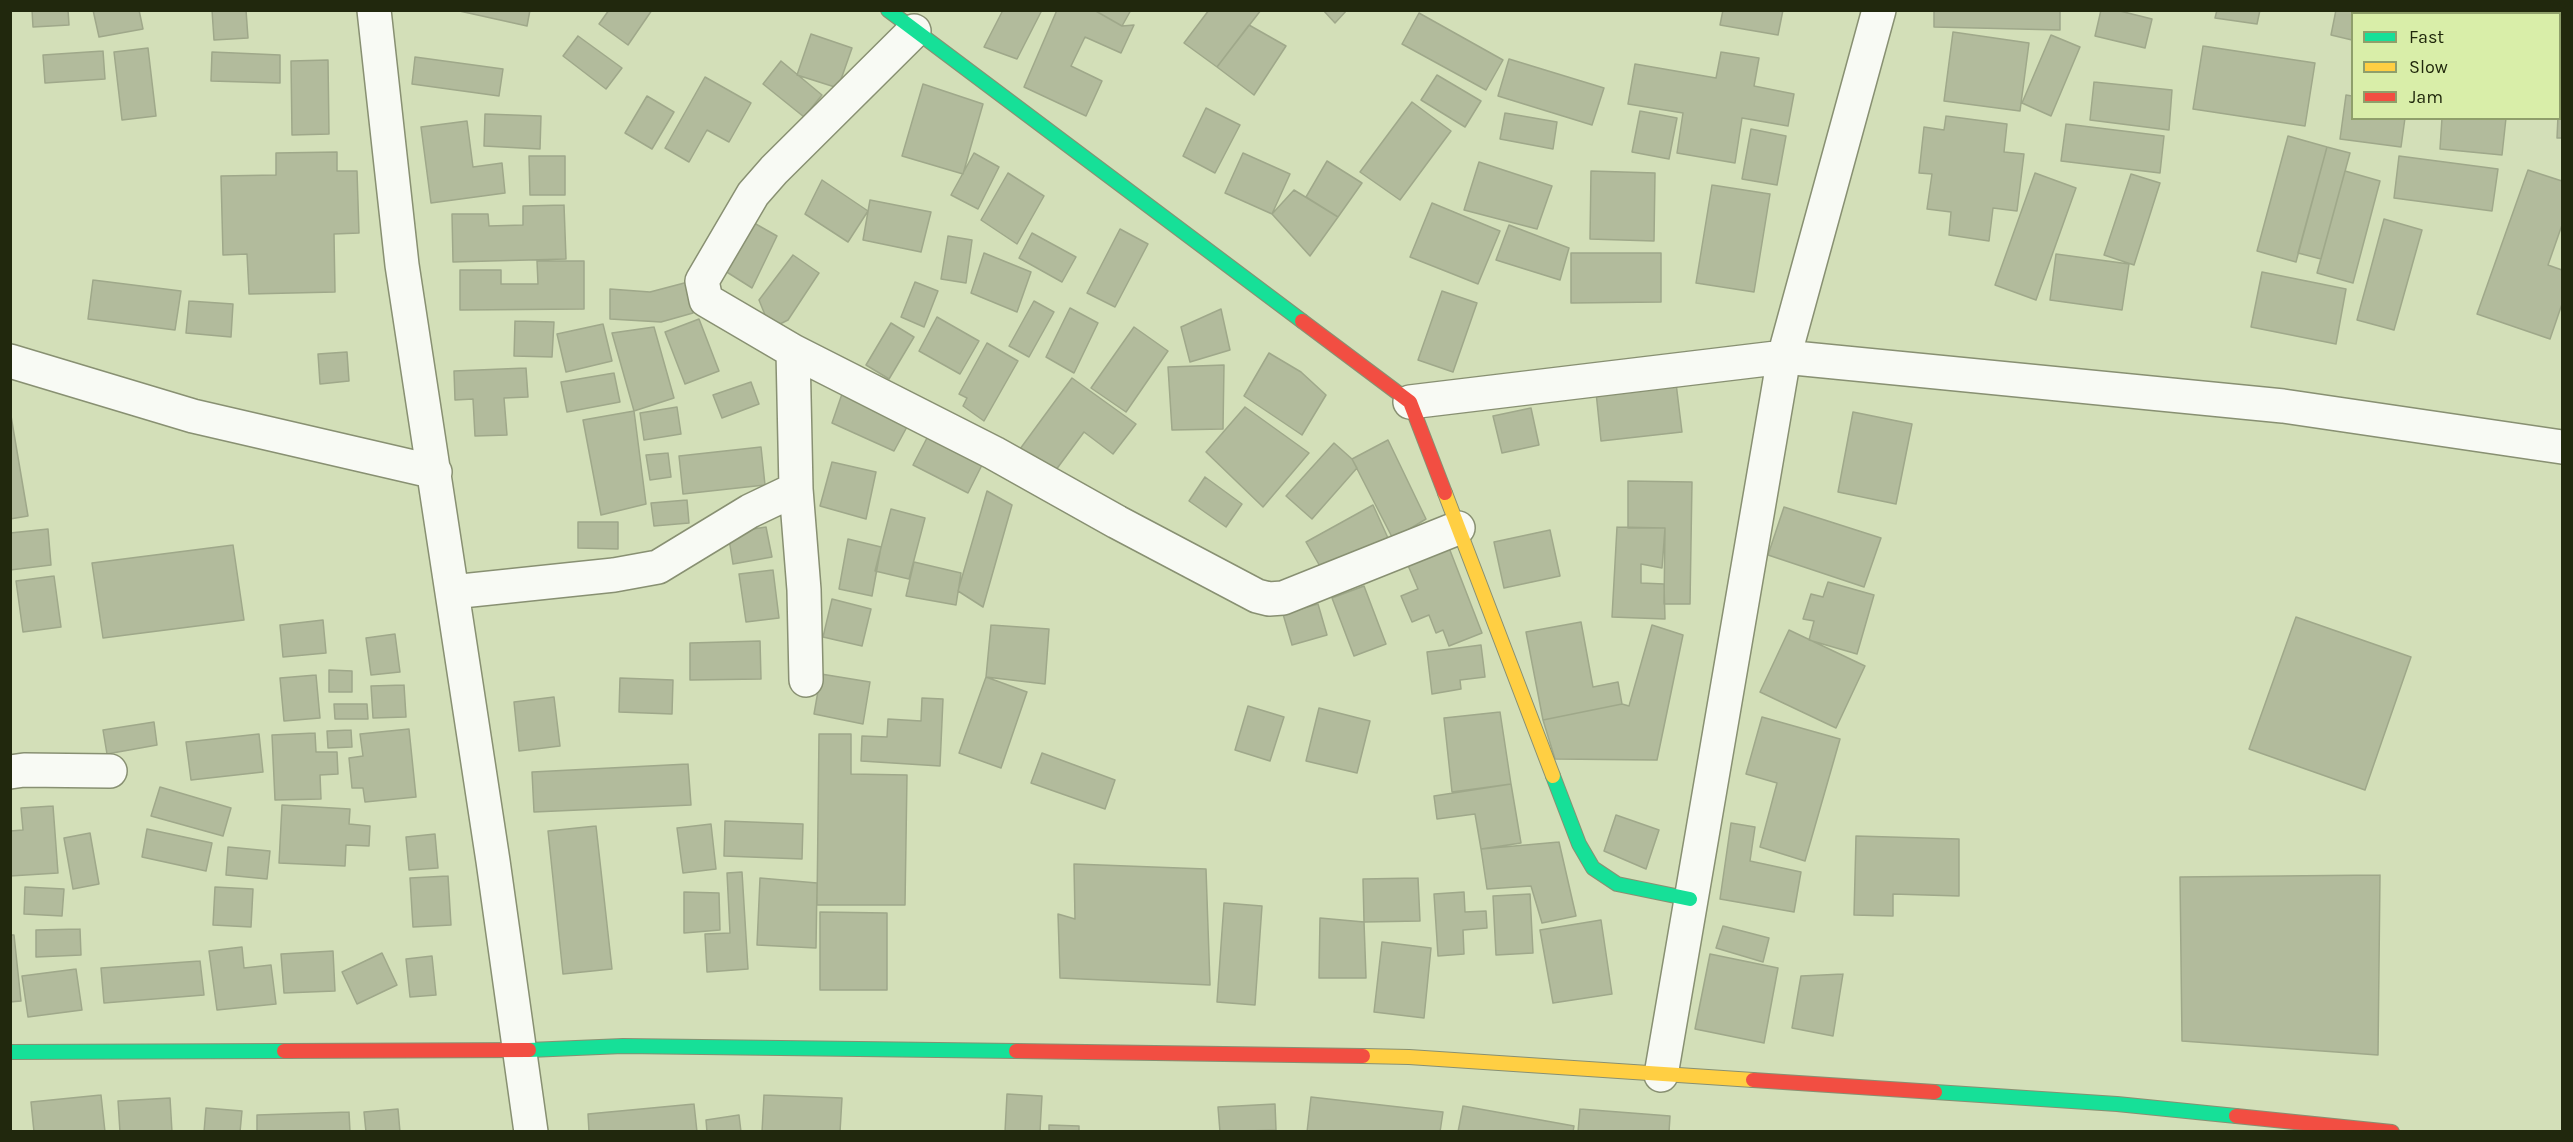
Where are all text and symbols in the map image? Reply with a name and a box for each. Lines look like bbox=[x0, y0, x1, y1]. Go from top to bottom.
legend bbox=[2351, 12, 2561, 120]
text: Fast bbox=[2409, 26, 2444, 48]
text: Slow bbox=[2409, 56, 2448, 78]
text: Jam bbox=[2409, 86, 2443, 108]

